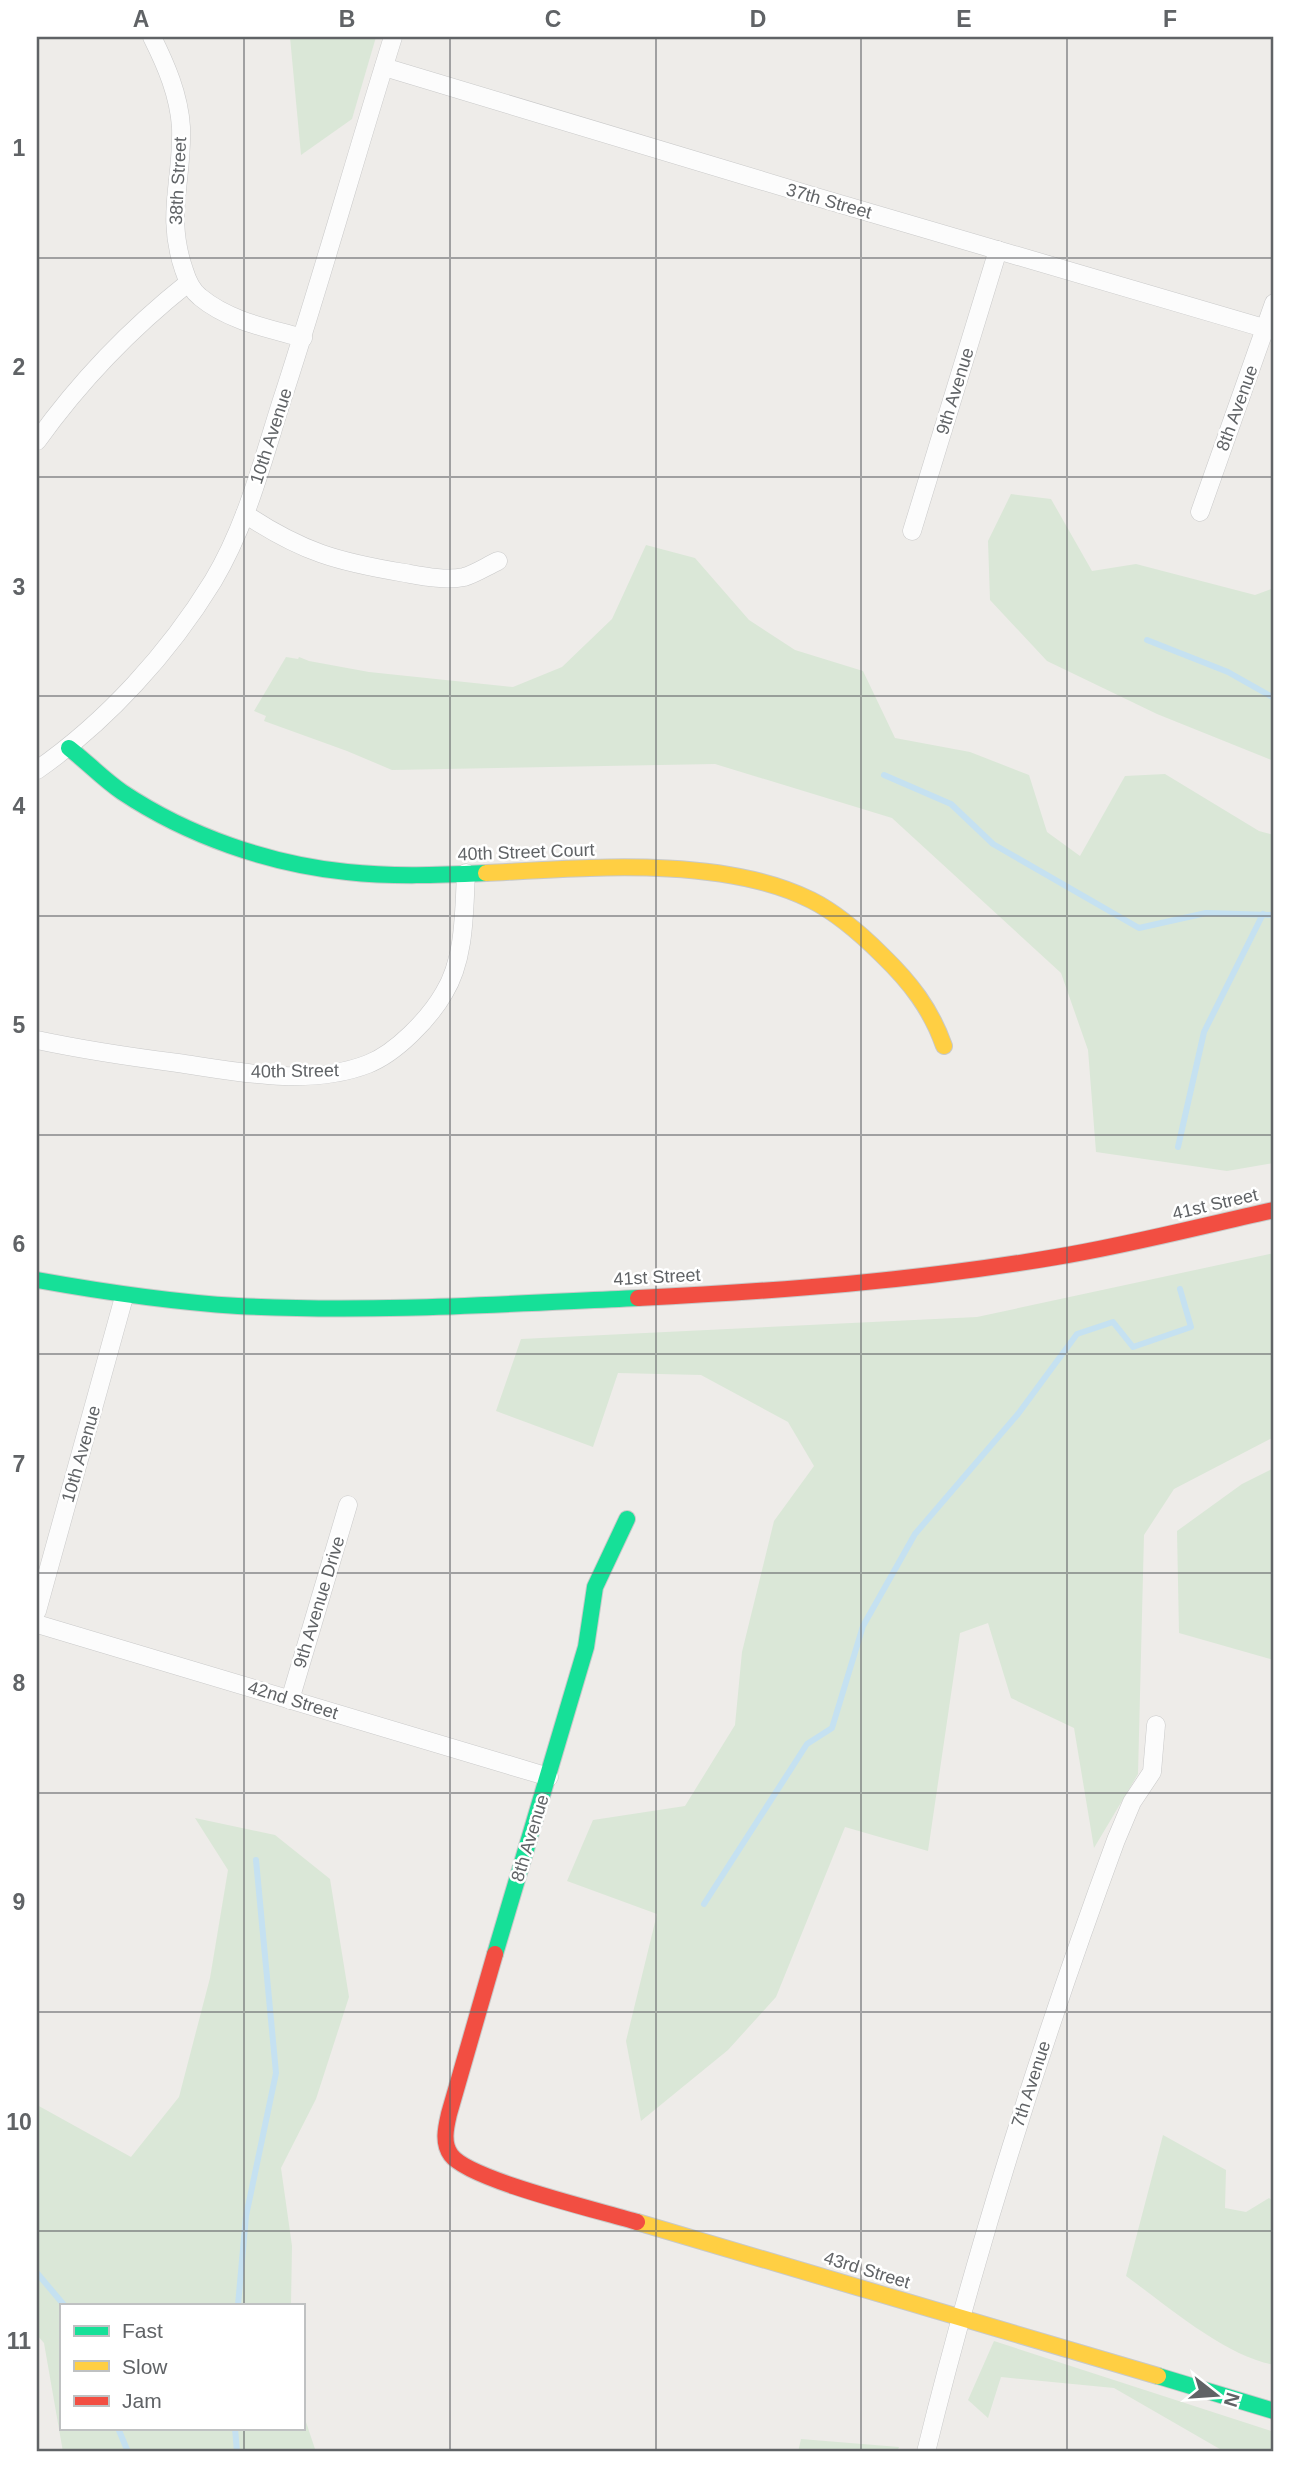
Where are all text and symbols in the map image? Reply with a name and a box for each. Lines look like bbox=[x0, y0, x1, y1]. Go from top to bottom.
text: A bbox=[133, 6, 149, 32]
text: B bbox=[339, 6, 355, 32]
text: C bbox=[545, 6, 561, 32]
text: D bbox=[750, 6, 766, 32]
text: E bbox=[956, 6, 972, 32]
text: F bbox=[1163, 6, 1177, 32]
text: 1 bbox=[13, 135, 26, 161]
street label: 38th Street bbox=[166, 137, 190, 225]
street label: 37th Street bbox=[784, 179, 874, 223]
street label: 9th Avenue bbox=[932, 345, 978, 437]
text: 2 bbox=[13, 354, 25, 380]
street label: 8th Avenue bbox=[1212, 362, 1262, 454]
street label: 10th Avenue bbox=[246, 385, 296, 487]
text: 3 bbox=[13, 574, 25, 600]
text: 4 bbox=[13, 793, 26, 819]
street label: 40th Street Court bbox=[457, 840, 595, 864]
text: 5 bbox=[13, 1012, 26, 1038]
street label: 40th Street bbox=[251, 1060, 339, 1082]
street label: 41st Street bbox=[1170, 1184, 1260, 1224]
text: 6 bbox=[13, 1231, 25, 1257]
street label: 41st Street bbox=[613, 1265, 701, 1289]
street label: 10th Avenue bbox=[58, 1403, 104, 1505]
text: 7 bbox=[13, 1451, 25, 1477]
street label: 9th Avenue Drive bbox=[289, 1534, 349, 1670]
text: 8 bbox=[13, 1670, 26, 1696]
street label: 42nd Street bbox=[246, 1677, 340, 1723]
street label: 8th Avenue bbox=[507, 1792, 553, 1884]
text: 9 bbox=[13, 1889, 25, 1915]
street label: 7th Avenue bbox=[1008, 2038, 1054, 2130]
text: 10 bbox=[6, 2109, 32, 2135]
street label: 43rd Street bbox=[821, 2247, 913, 2293]
legend bbox=[60, 2304, 304, 2430]
text: Fast bbox=[122, 2319, 163, 2342]
text: 11 bbox=[7, 2328, 31, 2354]
text: Slow bbox=[122, 2355, 168, 2378]
north arrow bbox=[1182, 2360, 1252, 2430]
text: Jam bbox=[122, 2389, 162, 2412]
text: N bbox=[1220, 2390, 1244, 2409]

